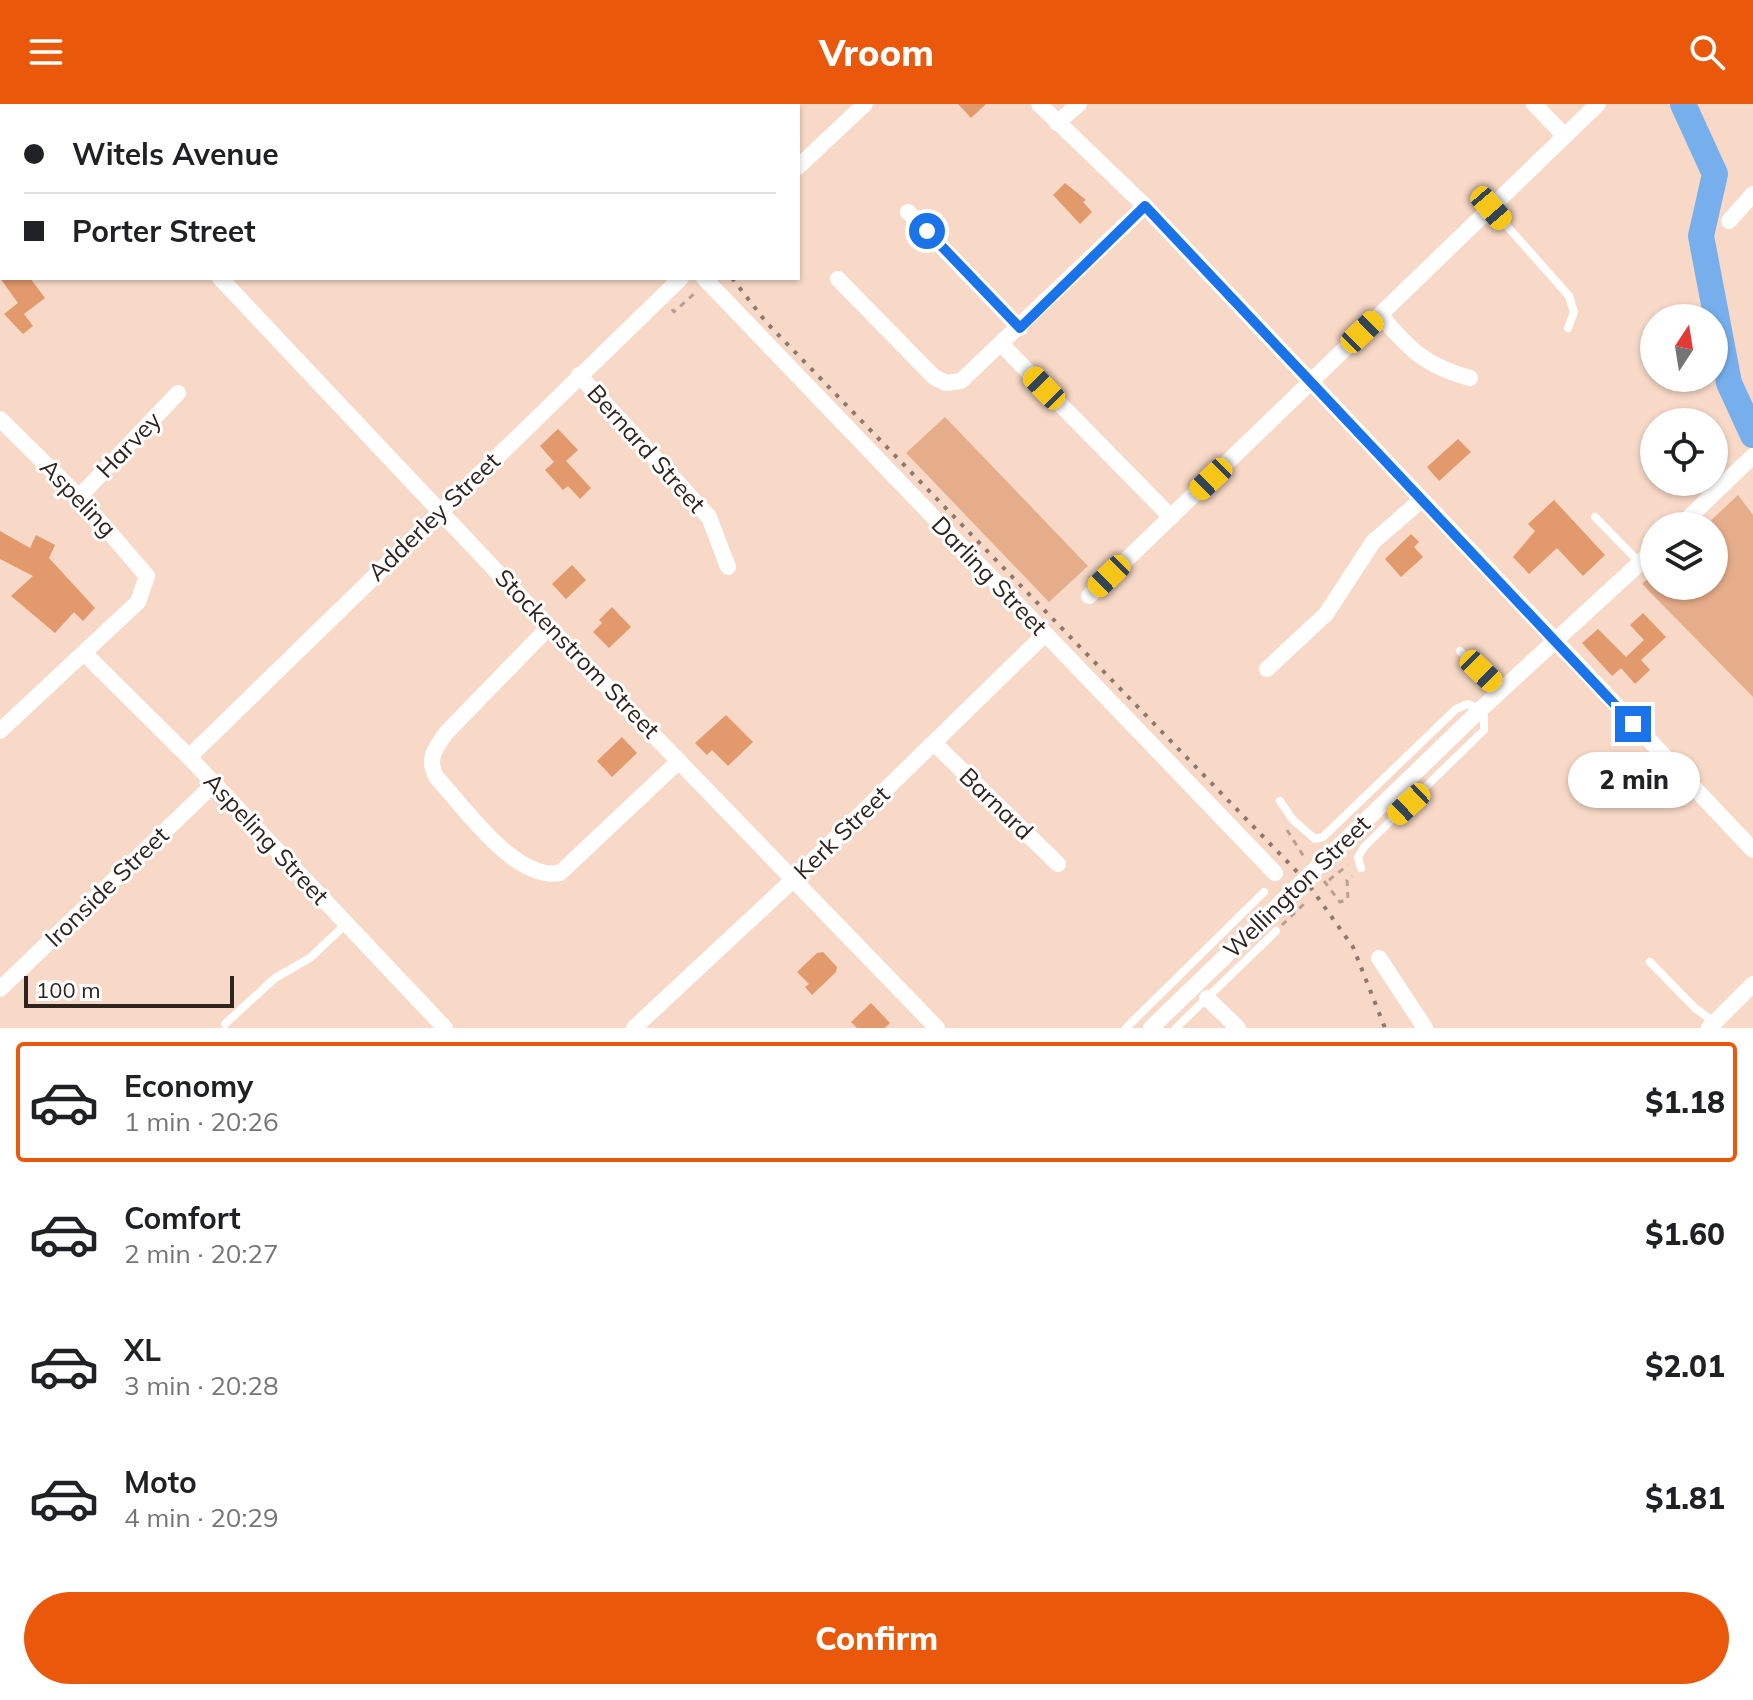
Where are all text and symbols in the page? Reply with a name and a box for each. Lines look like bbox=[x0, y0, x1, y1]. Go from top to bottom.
icon: menu bbox=[24, 30, 68, 74]
text: Vroom bbox=[819, 30, 934, 75]
icon: search bbox=[1685, 30, 1729, 74]
text: Witels Avenue bbox=[72, 135, 279, 173]
car bbox=[1466, 182, 1516, 234]
text: Porter Street bbox=[72, 212, 256, 250]
route start bbox=[909, 213, 945, 249]
north arrow bbox=[1640, 304, 1728, 392]
map controls bbox=[1640, 304, 1728, 600]
car bbox=[1336, 307, 1388, 357]
car bbox=[1019, 362, 1069, 414]
street label: Bernard Street bbox=[581, 378, 712, 519]
street label: Harvey bbox=[90, 405, 167, 484]
button: locate bbox=[1640, 408, 1728, 496]
street label: Adderley Street bbox=[361, 446, 506, 587]
street label: Aspeling bbox=[34, 452, 123, 543]
car bbox=[1185, 454, 1237, 504]
street label: Darling Street bbox=[926, 510, 1054, 641]
button: layers bbox=[1640, 512, 1728, 600]
car bbox=[1083, 551, 1135, 601]
street label: Stockenstrom Street bbox=[489, 562, 666, 744]
car bbox=[1455, 646, 1507, 696]
route end bbox=[1615, 706, 1651, 742]
callout: 2 min bbox=[1567, 752, 1699, 808]
street label: Barnard bbox=[954, 761, 1040, 846]
text: 2 min bbox=[1599, 763, 1669, 796]
street label: Aspeling Street bbox=[198, 766, 335, 911]
street label: Kerk Street bbox=[787, 779, 895, 885]
car bbox=[1383, 779, 1435, 829]
street label: Wellington Street bbox=[1217, 809, 1376, 964]
street label: Ironside Street bbox=[38, 820, 174, 953]
scale bar bbox=[24, 972, 234, 1008]
text: 100 m bbox=[36, 976, 101, 1004]
icon: car bbox=[28, 1066, 100, 1138]
text: Economy bbox=[124, 1067, 253, 1105]
text: $1.18 bbox=[1645, 1083, 1725, 1121]
text: 1 min · 20:26 bbox=[124, 1105, 279, 1138]
icon: car bbox=[28, 1198, 100, 1270]
text: Comfort bbox=[124, 1199, 241, 1237]
text: $1.60 bbox=[1645, 1215, 1725, 1253]
text: 2 min · 20:27 bbox=[124, 1237, 279, 1270]
icon: car bbox=[28, 1330, 100, 1402]
text: XL bbox=[124, 1331, 161, 1369]
text: $2.01 bbox=[1645, 1347, 1725, 1385]
text: 3 min · 20:28 bbox=[124, 1369, 279, 1402]
icon: car bbox=[28, 1462, 100, 1534]
text: Moto bbox=[124, 1463, 197, 1501]
text: $1.81 bbox=[1645, 1479, 1725, 1517]
text: 4 min · 20:29 bbox=[124, 1501, 279, 1534]
button: Confirm bbox=[24, 1592, 1729, 1684]

